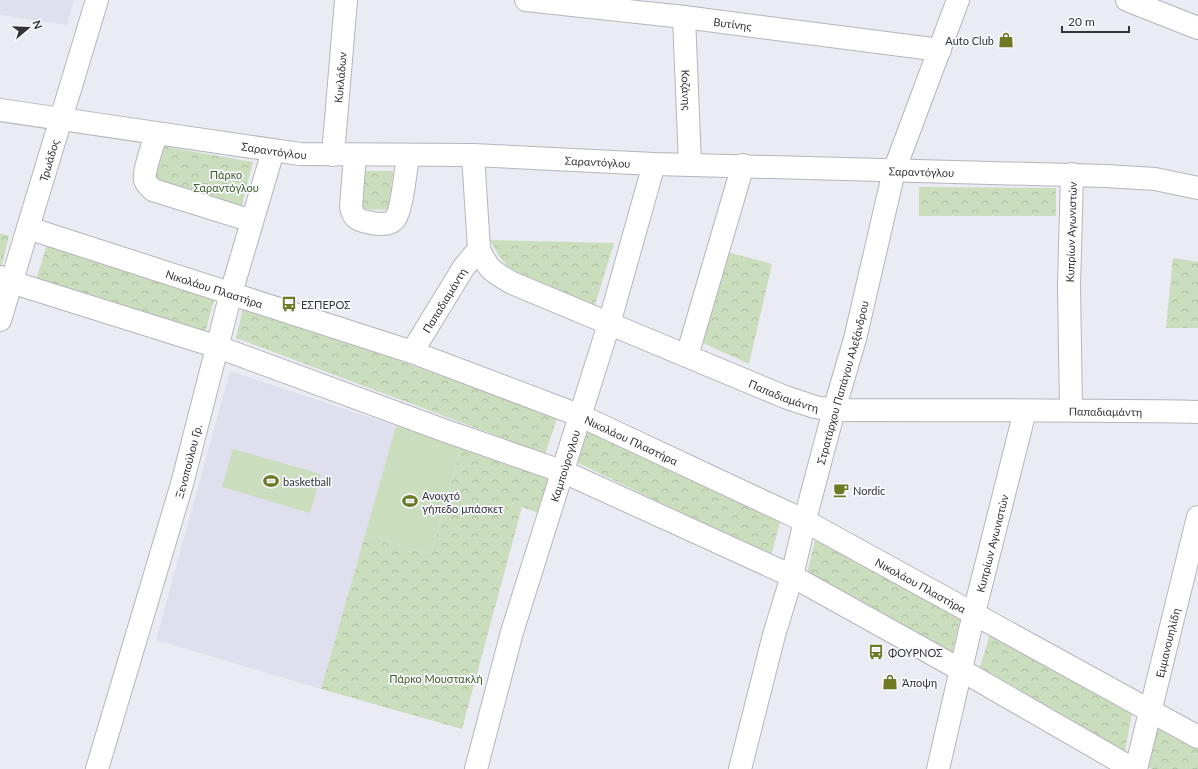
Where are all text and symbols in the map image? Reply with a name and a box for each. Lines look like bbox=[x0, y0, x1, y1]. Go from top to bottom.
north arrow bbox=[8, 8, 48, 48]
scale bar bbox=[1062, 8, 1129, 34]
street label: Βυτίνης bbox=[713, 14, 752, 32]
text: 20 m bbox=[1068, 14, 1095, 29]
text: N bbox=[30, 18, 45, 31]
shop icon: Auto Club bbox=[997, 31, 1015, 49]
place label: Auto Club bbox=[945, 34, 994, 47]
street label: Κυκλάδων bbox=[331, 51, 348, 103]
street label: Κοζάνης bbox=[679, 69, 694, 111]
street label: Τρωάδος bbox=[36, 137, 61, 183]
street label: Σαραντόγλου bbox=[241, 139, 307, 161]
street label: Σαραντόγλου bbox=[564, 153, 631, 169]
street label: Σαραντόγλου bbox=[888, 164, 954, 178]
park label: Πάρκο Σαραντόγλου bbox=[193, 168, 259, 194]
street label: Κυπρίων Αγωνιστών bbox=[1063, 181, 1078, 283]
street label: Παπαδιαμάντη bbox=[419, 265, 469, 335]
street label: Νικολάου Πλαστήρα bbox=[164, 266, 265, 310]
bus stop icon: ΕΣΠΕΡΟΣ bbox=[280, 295, 298, 313]
place label: ΕΣΠΕΡΟΣ bbox=[301, 298, 351, 311]
street label: Στρατάρχου Παπάγου Αλεξάνδρου bbox=[813, 299, 870, 466]
street label: Παπαδιαμάντη bbox=[747, 376, 819, 414]
street label: Παπαδιαμάντη bbox=[1069, 404, 1142, 418]
street label: Νικολάου Πλαστήρα bbox=[583, 412, 681, 467]
street label: Ξενoπούλου Γρ. bbox=[172, 423, 204, 500]
street label: Καμπούρογλου bbox=[547, 428, 582, 503]
sports icon: basketball bbox=[262, 472, 280, 490]
place label: basketball bbox=[283, 475, 331, 488]
cafe icon: Nordic bbox=[832, 481, 850, 499]
place label: Nordic bbox=[853, 484, 885, 497]
place label: Ανοιχτό γήπεδο μπάσκετ bbox=[422, 489, 503, 515]
sports icon: Ανοιχτό γήπεδο μπάσκετ bbox=[401, 492, 419, 510]
street label: Κυπρίων Αγωνιστών bbox=[973, 493, 1010, 594]
street label: Νικολάου Πλαστήρα bbox=[873, 555, 969, 615]
street label: Εμμανουηλίδη bbox=[1152, 607, 1182, 679]
bus stop icon: ΦΟΥΡΝΟΣ bbox=[867, 643, 885, 661]
place label: ΦΟΥΡΝΟΣ bbox=[888, 646, 943, 659]
park label: Πάρκο Μουστακλή bbox=[389, 672, 483, 685]
shop icon: Άποψη bbox=[881, 673, 899, 691]
place label: Άποψη bbox=[902, 676, 937, 689]

